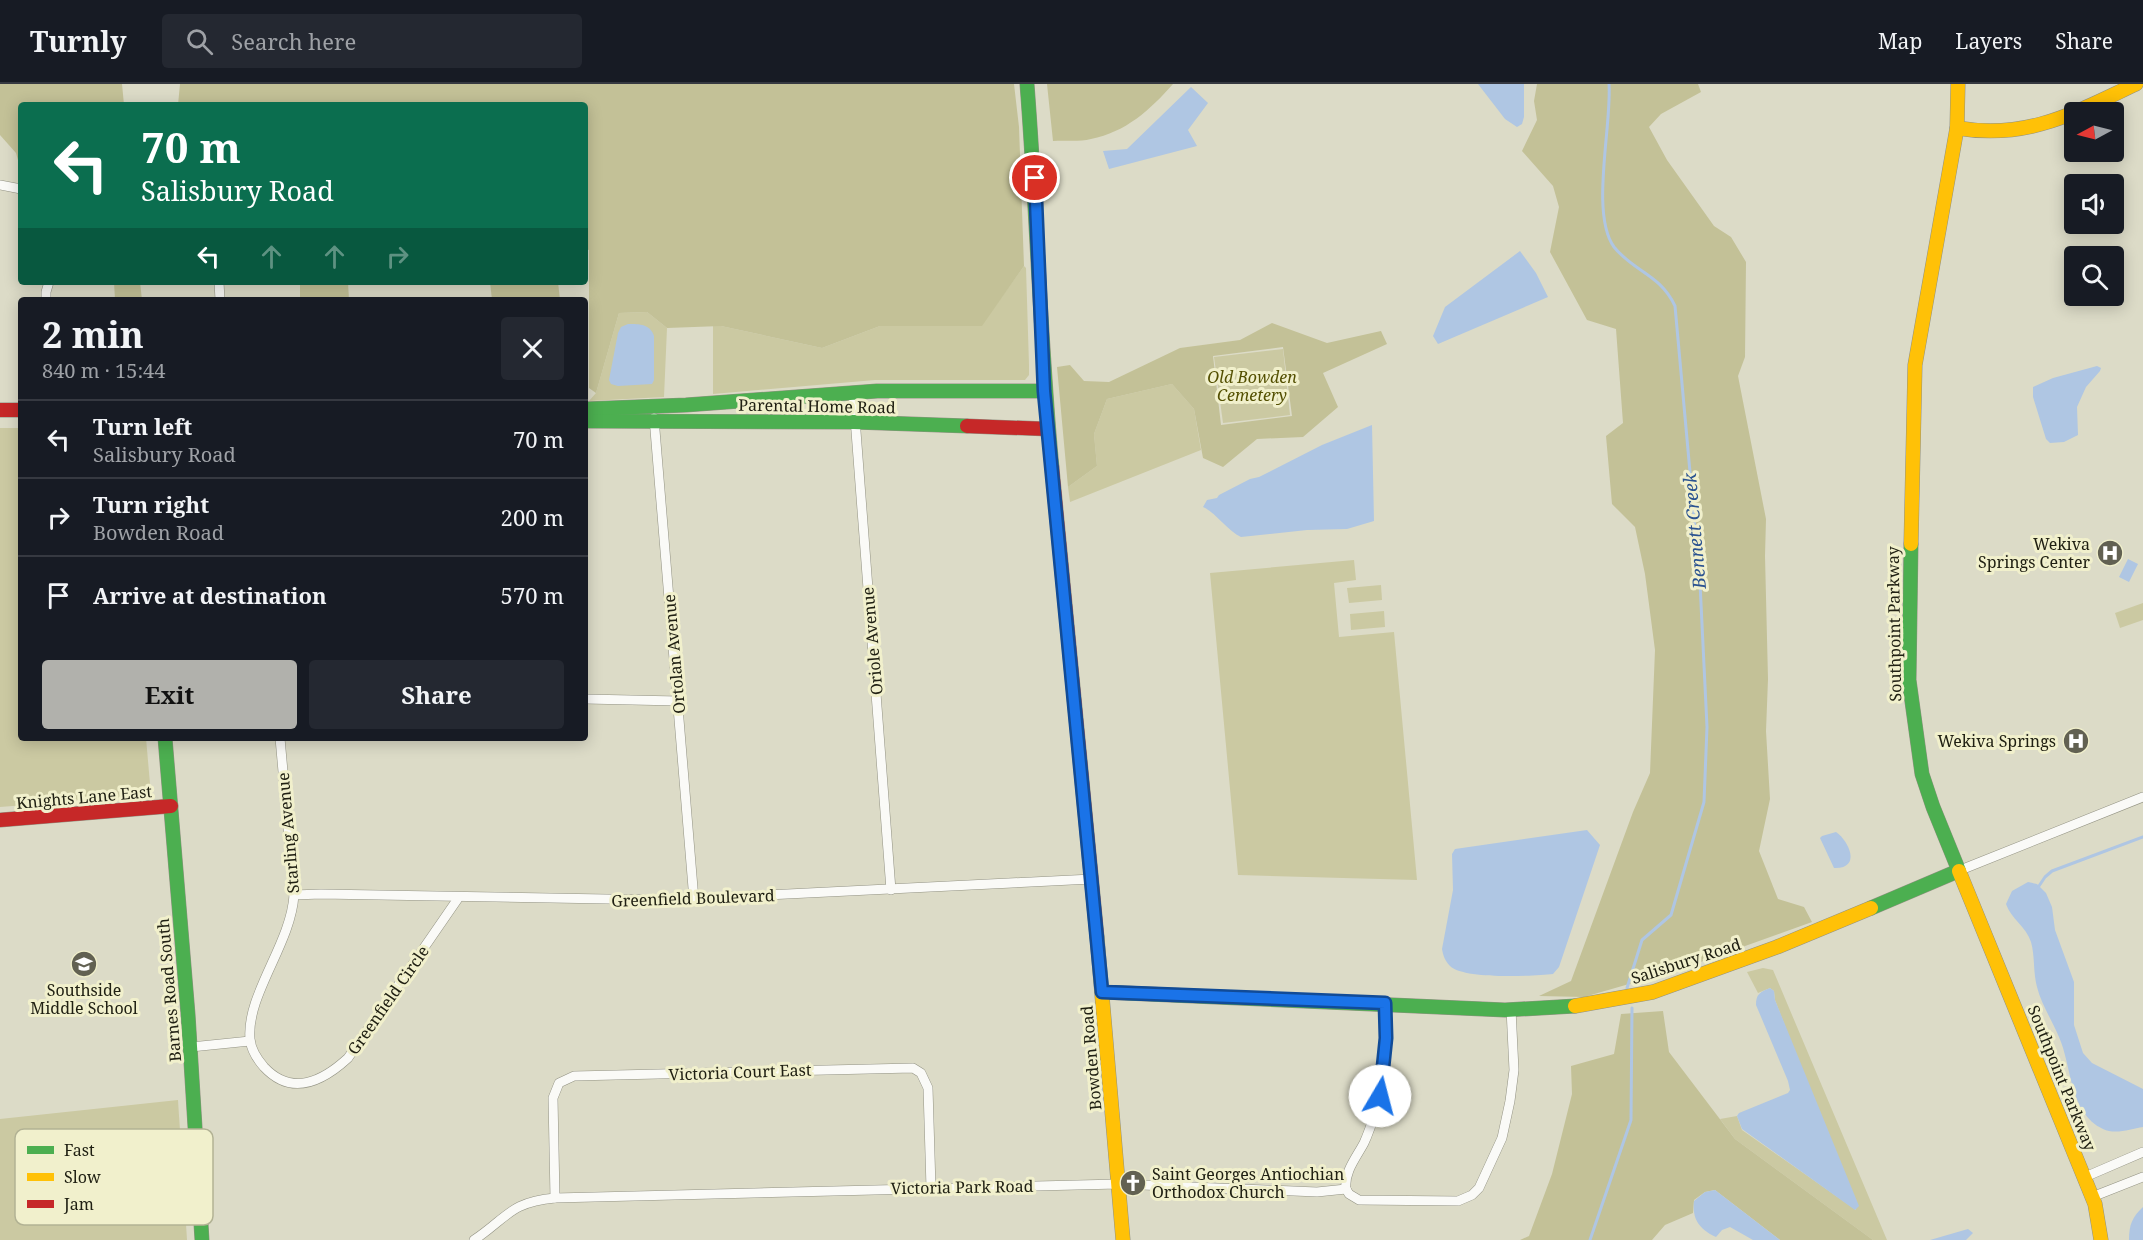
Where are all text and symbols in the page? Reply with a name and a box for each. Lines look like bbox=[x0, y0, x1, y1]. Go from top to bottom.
search box bbox=[162, 14, 582, 68]
text: Turnly bbox=[30, 22, 126, 60]
icon: search bbox=[183, 25, 216, 58]
text: Search here bbox=[231, 26, 356, 56]
text: Map bbox=[1878, 27, 1922, 55]
text: Layers bbox=[1955, 27, 2022, 55]
text: Share bbox=[2055, 27, 2113, 55]
north arrow bbox=[2064, 102, 2124, 162]
map controls bbox=[2064, 102, 2124, 306]
text: 70 m bbox=[141, 118, 241, 175]
icon: left bbox=[42, 126, 120, 204]
pin bbox=[1009, 152, 1060, 203]
icon: arrive bbox=[1018, 161, 1051, 194]
text: Salisbury Road bbox=[141, 172, 334, 209]
button: sound bbox=[2064, 174, 2124, 234]
icon: left bbox=[192, 240, 225, 273]
icon: ahead bbox=[255, 240, 288, 273]
icon: ahead bbox=[318, 240, 351, 273]
icon: right bbox=[381, 240, 414, 273]
button: search bbox=[2064, 246, 2124, 306]
text: 2 min bbox=[42, 310, 144, 359]
button: close bbox=[501, 317, 564, 380]
text: 840 m · 15:44 bbox=[42, 357, 165, 384]
park label: Old Bowden Cemetery bbox=[1207, 366, 1297, 406]
street label: Parental Home Road bbox=[738, 394, 896, 418]
text: Turn left bbox=[93, 411, 192, 441]
icon: left bbox=[42, 423, 75, 456]
text: 70 m bbox=[513, 424, 564, 454]
text: Salisbury Road bbox=[93, 441, 236, 468]
water label: Bennett Creek bbox=[1677, 471, 1711, 591]
text: Turn right bbox=[93, 489, 209, 519]
icon: right bbox=[42, 501, 75, 534]
text: 200 m bbox=[501, 502, 564, 532]
text: Bowden Road bbox=[93, 519, 224, 546]
place label: Wekiva Springs Center bbox=[1978, 533, 2090, 573]
hospital icon: Wekiva Springs Center bbox=[2095, 538, 2125, 568]
street label: Southpoint Parkway bbox=[1882, 545, 1906, 702]
icon: arrive bbox=[42, 579, 75, 612]
text: Arrive at destination bbox=[93, 580, 327, 610]
text: 570 m bbox=[501, 580, 564, 610]
street label: Oriole Avenue bbox=[856, 586, 888, 696]
street label: Ortolan Avenue bbox=[658, 593, 690, 715]
button: Exit bbox=[42, 660, 297, 729]
button: Share bbox=[309, 660, 564, 729]
hospital icon: Wekiva Springs bbox=[2061, 726, 2091, 756]
place label: Wekiva Springs bbox=[1937, 730, 2056, 752]
street label: Starling Avenue bbox=[272, 772, 304, 894]
street label: Knights Lane East bbox=[15, 780, 153, 814]
street label: Greenfield Boulevard bbox=[611, 884, 775, 912]
street label: Barnes Road South bbox=[152, 917, 186, 1063]
street label: Salisbury Road bbox=[1628, 933, 1744, 989]
street label: Greenfield Circle bbox=[342, 941, 434, 1059]
school or university icon: Southside Middle School bbox=[69, 949, 99, 979]
place label: Southside Middle School bbox=[30, 979, 138, 1019]
street label: Southpoint Parkway bbox=[2023, 1002, 2102, 1155]
street label: Bowden Road bbox=[1075, 1005, 1107, 1111]
street label: Victoria Court East bbox=[668, 1059, 812, 1085]
position arrow bbox=[1348, 1064, 1412, 1128]
legend bbox=[15, 1129, 213, 1225]
text: Fast bbox=[64, 1139, 95, 1161]
place label: Saint Georges Antiochian Orthodox Church bbox=[1152, 1163, 1344, 1203]
text: Slow bbox=[64, 1166, 101, 1188]
church icon: Saint Georges Antiochian Orthodox Church bbox=[1118, 1168, 1148, 1198]
street label: Victoria Park Road bbox=[890, 1175, 1034, 1199]
text: Jam bbox=[63, 1193, 94, 1215]

